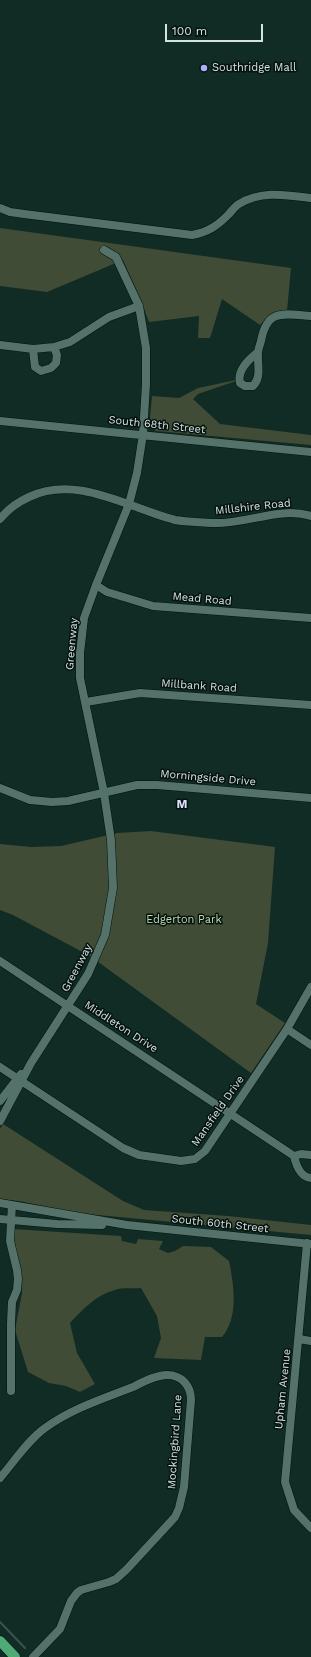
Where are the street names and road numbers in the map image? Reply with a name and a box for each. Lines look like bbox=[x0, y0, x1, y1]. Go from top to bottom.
street label: South 68th Street bbox=[108, 413, 206, 437]
street label: Millshire Road bbox=[215, 496, 291, 518]
street label: Mead Road bbox=[172, 590, 232, 608]
street label: Greenway bbox=[63, 617, 81, 671]
street label: Millbank Road bbox=[161, 677, 237, 695]
street label: Morningside Drive bbox=[160, 767, 256, 789]
street label: Greenway bbox=[59, 942, 95, 994]
street label: Middleton Drive bbox=[82, 998, 160, 1056]
street label: Mansfield Drive bbox=[189, 1073, 247, 1149]
street label: South 60th Street bbox=[171, 1212, 269, 1236]
street label: Upham Avenue bbox=[272, 1348, 294, 1430]
street label: Mockingbird Lane bbox=[165, 1394, 185, 1490]

